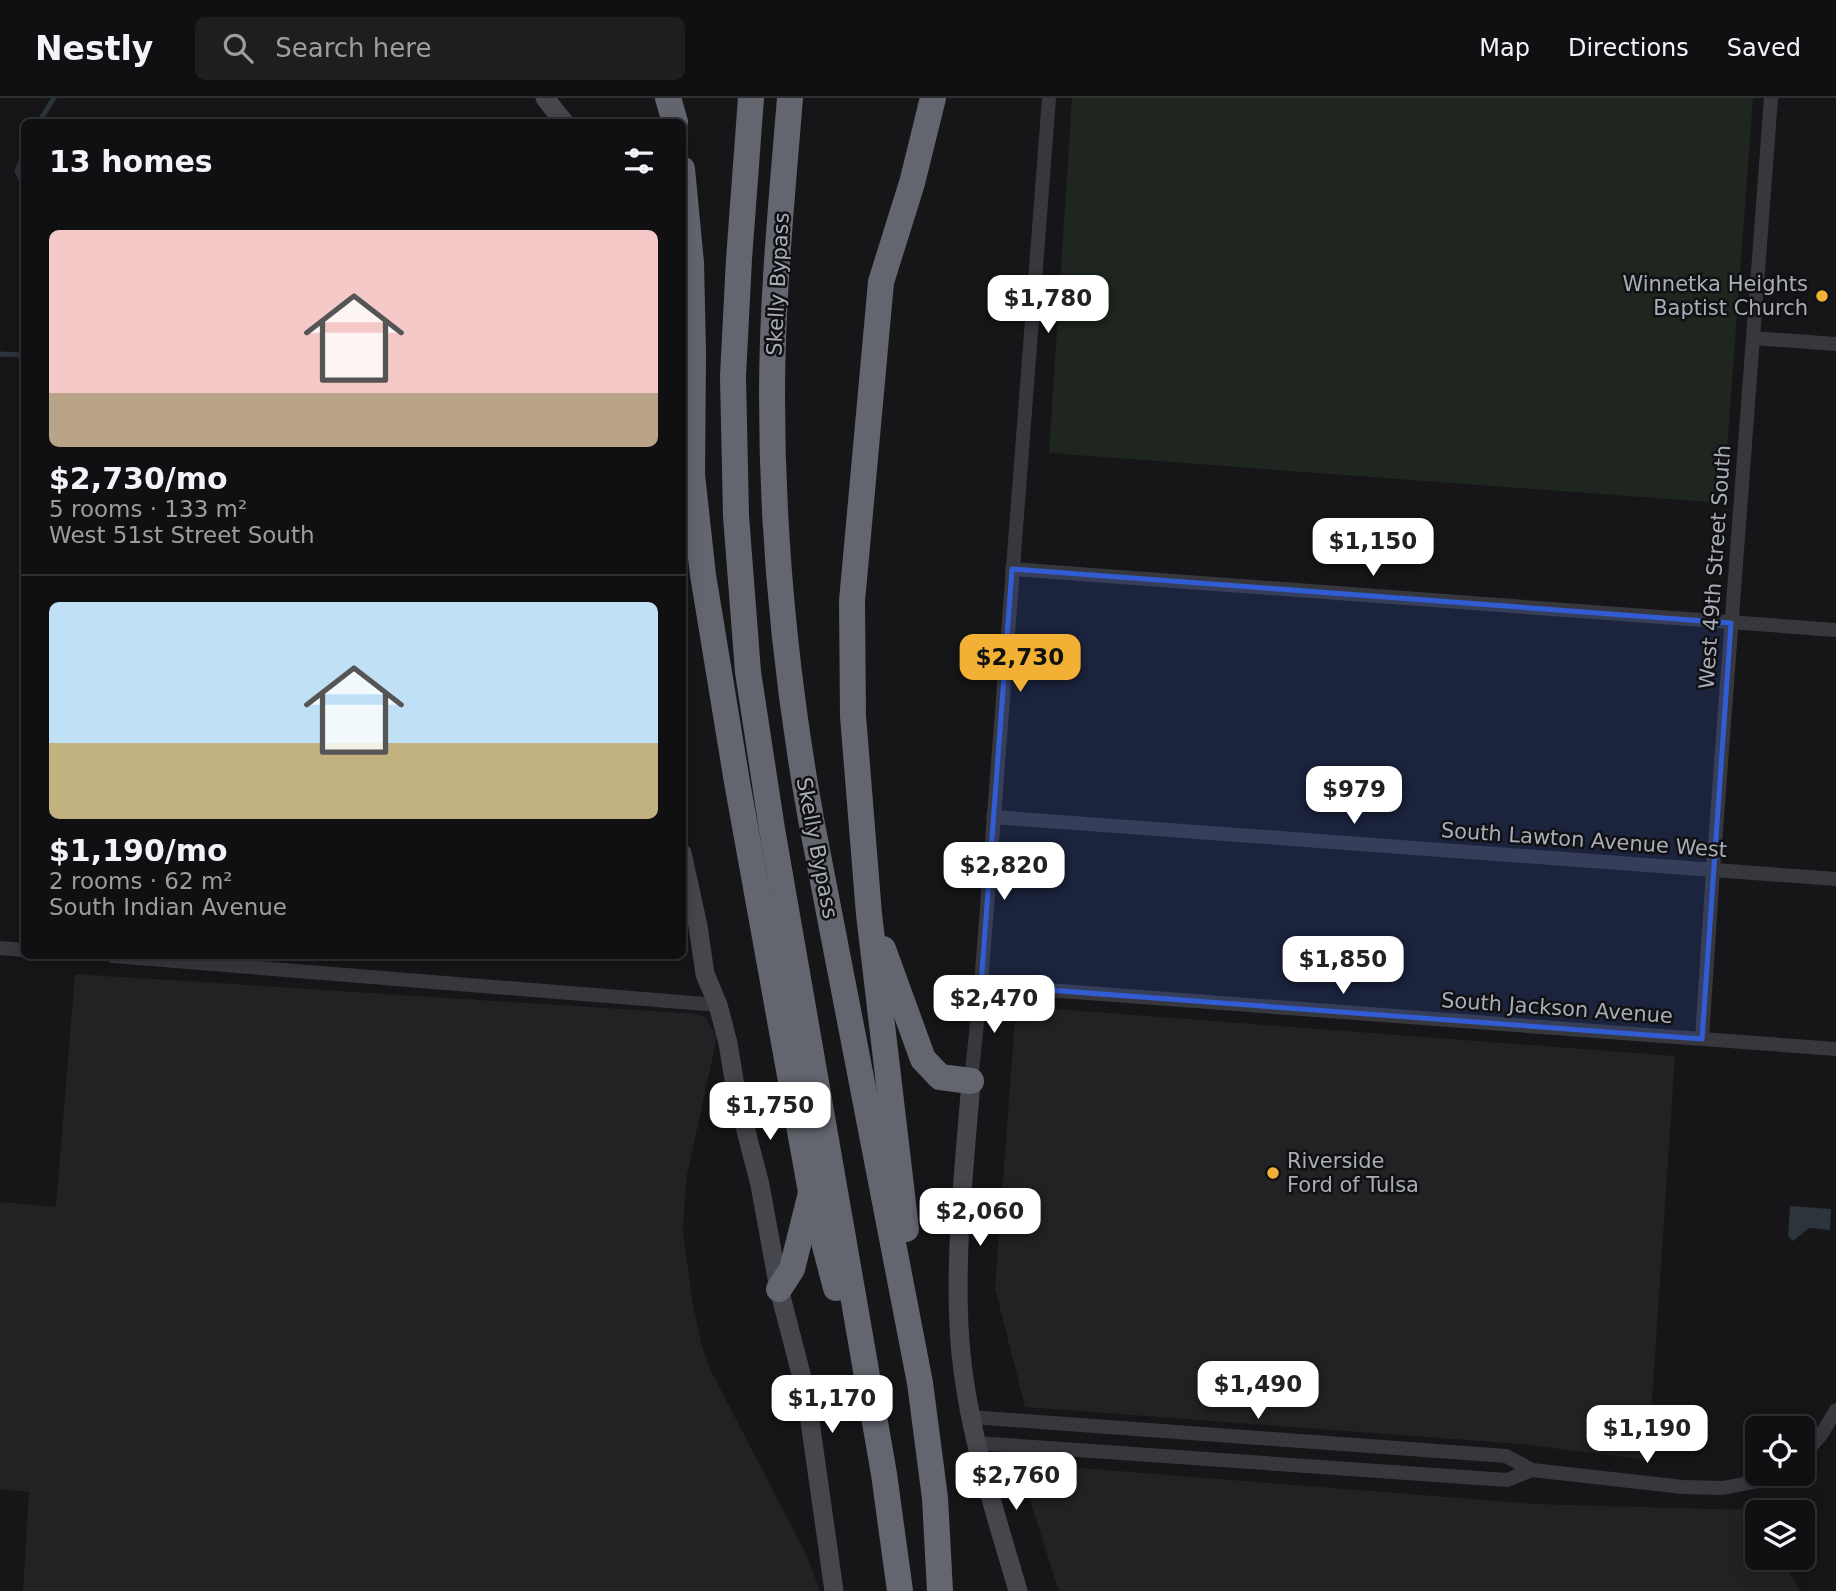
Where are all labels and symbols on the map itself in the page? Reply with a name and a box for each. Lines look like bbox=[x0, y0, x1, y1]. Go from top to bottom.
street label: Skelly Bypass bbox=[762, 212, 794, 356]
place label: Winnetka Heights Baptist Church bbox=[1622, 272, 1808, 320]
pin: $1,780 bbox=[991, 275, 1105, 335]
marker: Winnetka Heights Baptist Church bbox=[1814, 288, 1830, 304]
street label: West 49th Street South bbox=[1694, 444, 1736, 690]
pin: $1,150 bbox=[1316, 518, 1430, 578]
pin: $2,730 bbox=[963, 634, 1077, 694]
pin: $979 bbox=[1313, 766, 1395, 826]
street label: Skelly Bypass bbox=[792, 775, 842, 921]
street label: South Lawton Avenue West bbox=[1440, 818, 1728, 862]
pin: $2,820 bbox=[947, 842, 1061, 902]
pin: $1,850 bbox=[1286, 936, 1400, 996]
pin: $2,470 bbox=[937, 976, 1051, 1035]
street label: South Jackson Avenue bbox=[1440, 988, 1674, 1028]
pin: $1,750 bbox=[713, 1082, 827, 1142]
place label: Riverside Ford of Tulsa bbox=[1287, 1149, 1419, 1197]
marker: Riverside Ford of Tulsa bbox=[1265, 1165, 1281, 1181]
pin: $2,060 bbox=[923, 1188, 1037, 1248]
pin: $1,490 bbox=[1201, 1362, 1315, 1421]
pin: $1,170 bbox=[775, 1376, 889, 1435]
pin: $1,190 bbox=[1590, 1406, 1704, 1465]
pin: $2,760 bbox=[959, 1452, 1073, 1512]

